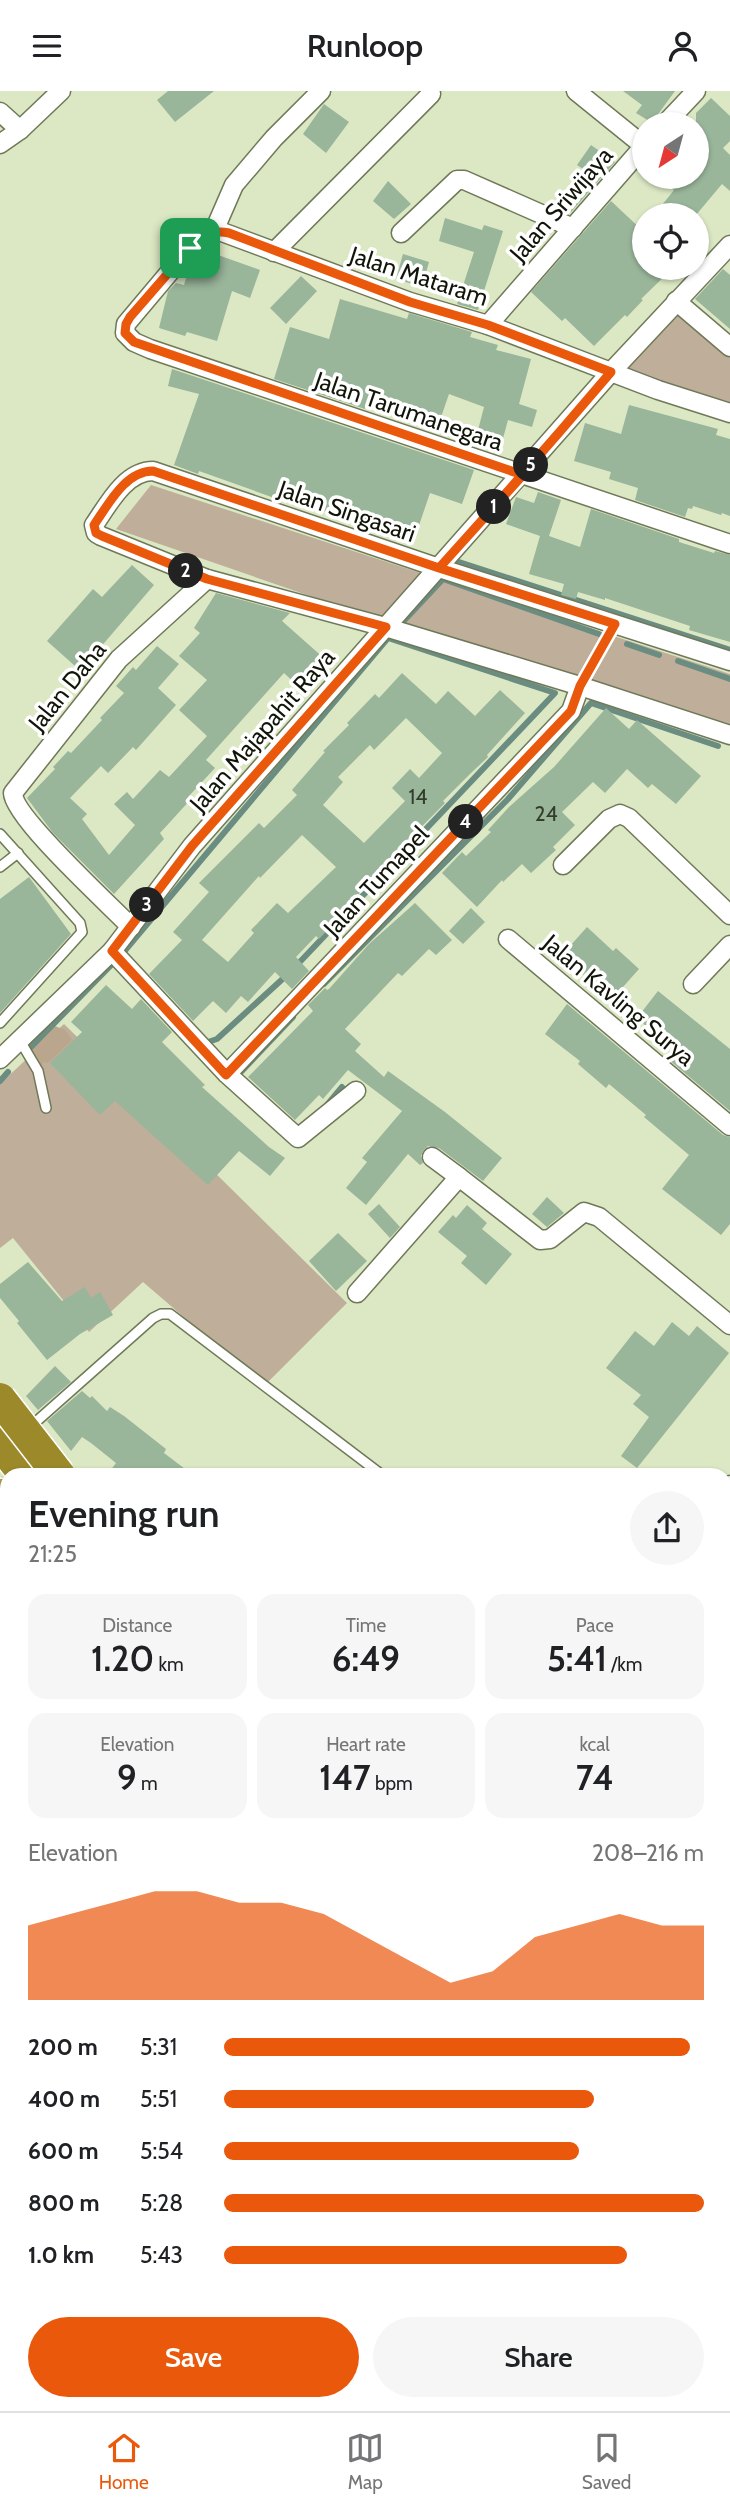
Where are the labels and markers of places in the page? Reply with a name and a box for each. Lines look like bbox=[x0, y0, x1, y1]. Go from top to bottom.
pin bbox=[160, 218, 220, 278]
pin: 5 bbox=[514, 447, 548, 483]
pin: 1 bbox=[476, 489, 512, 525]
pin: 2 bbox=[168, 553, 204, 589]
pin: 4 bbox=[448, 805, 484, 839]
pin: 3 bbox=[130, 887, 164, 923]

